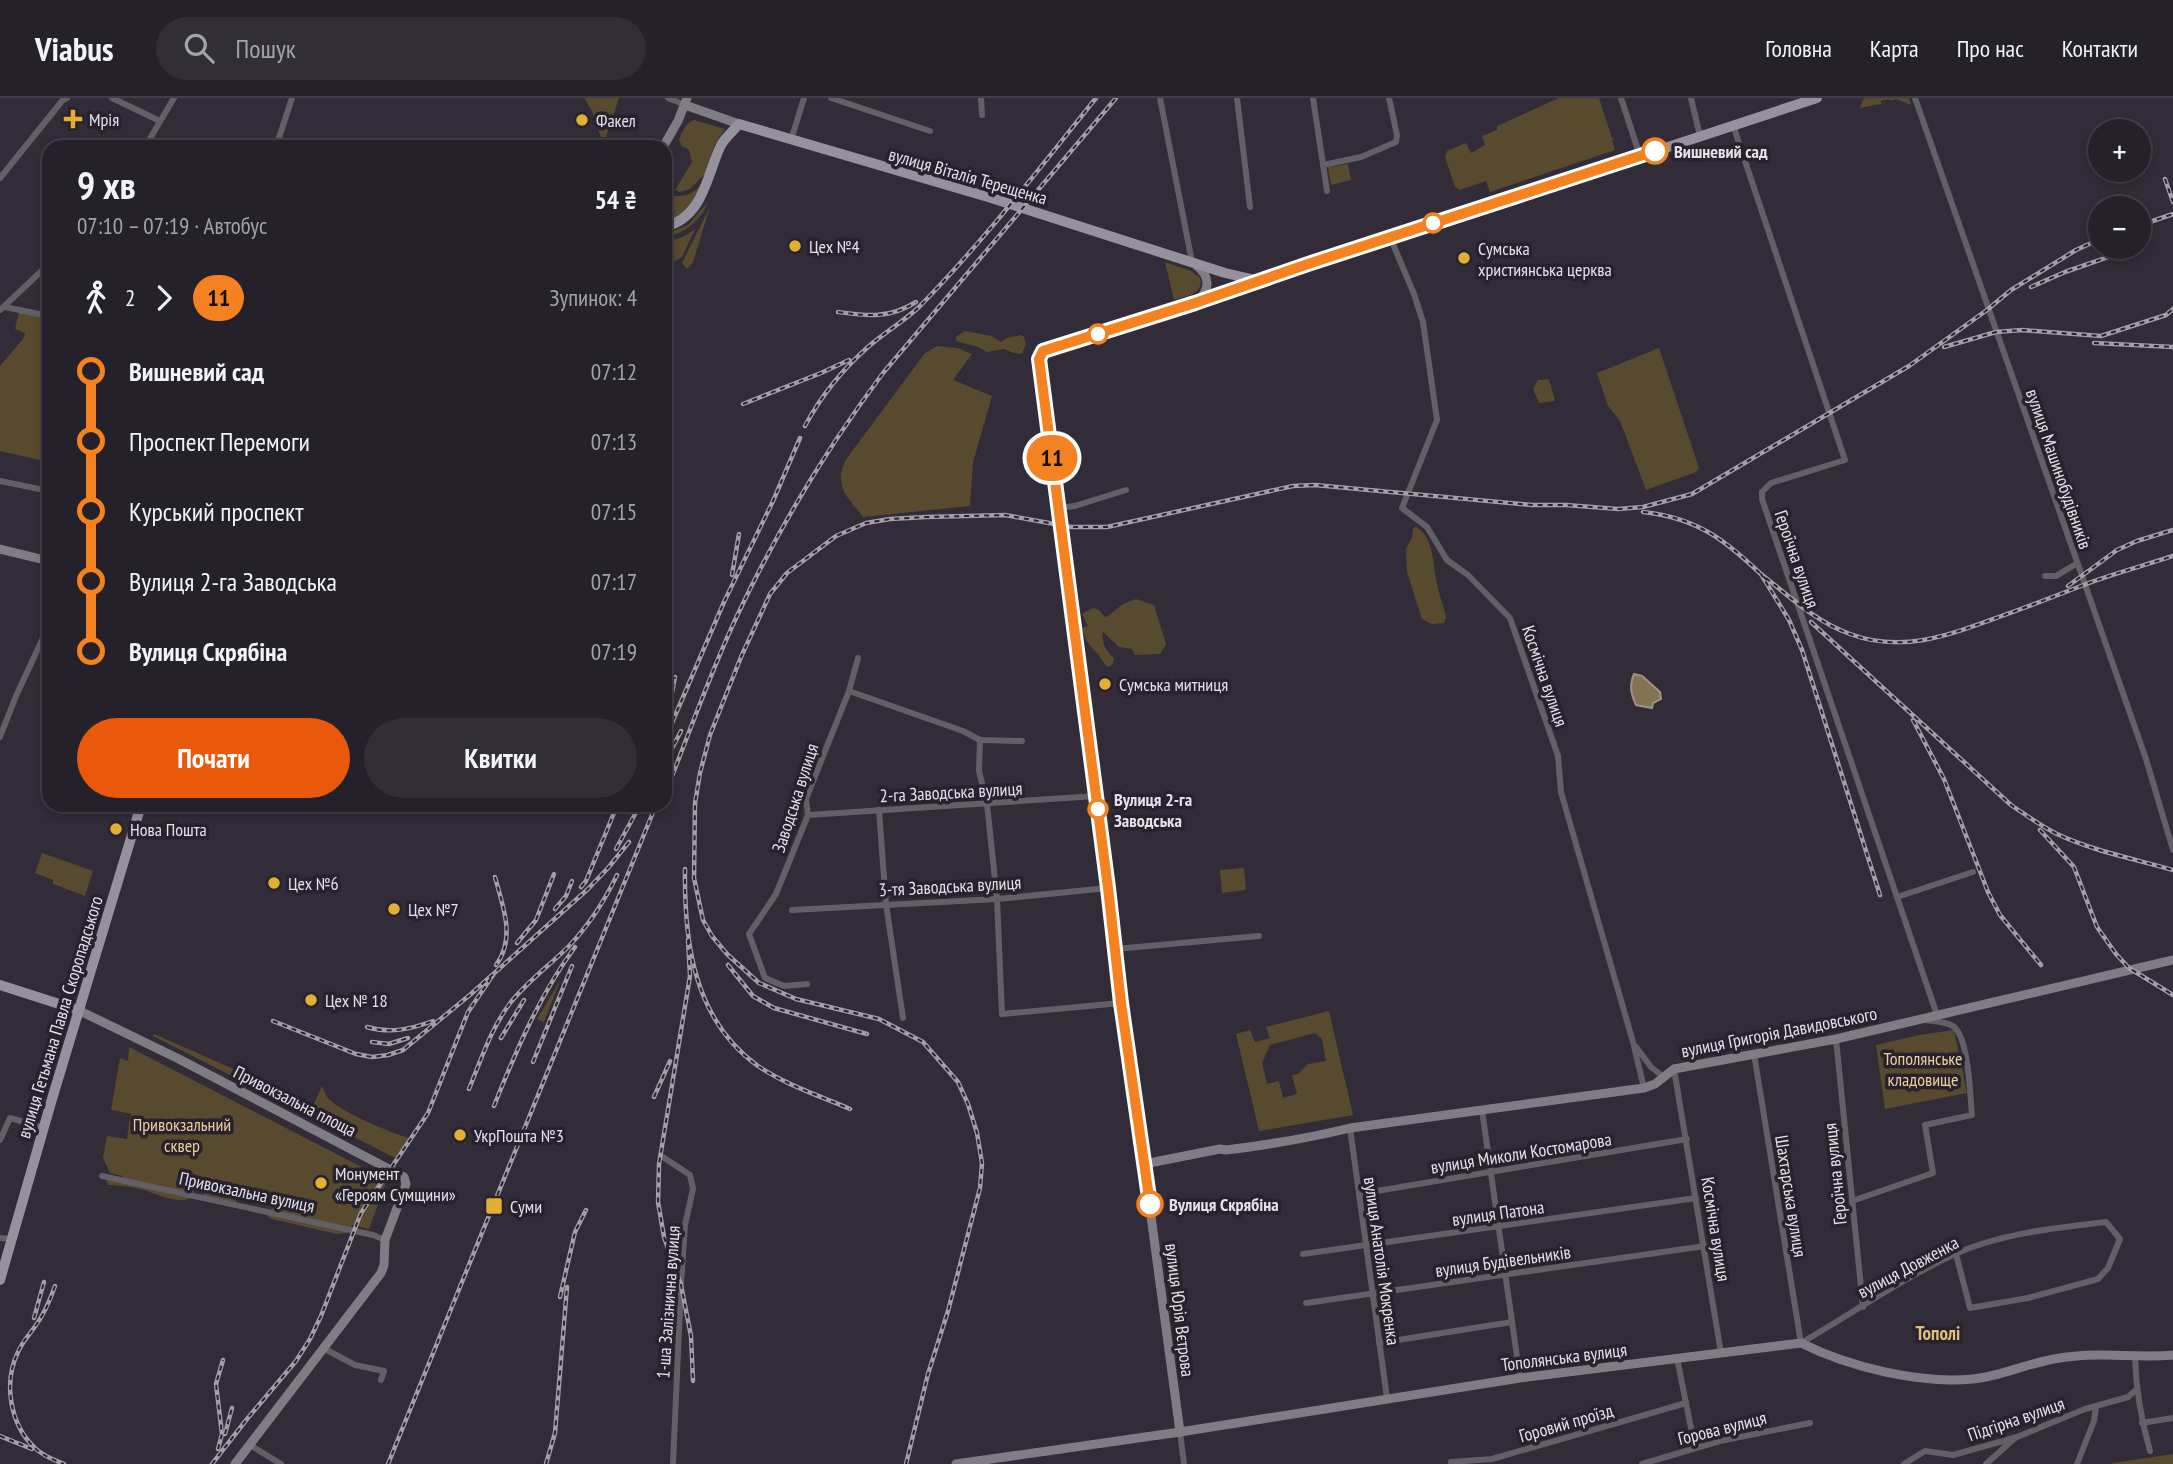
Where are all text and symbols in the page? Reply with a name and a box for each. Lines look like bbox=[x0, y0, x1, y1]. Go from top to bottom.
search box bbox=[156, 17, 646, 80]
text: Viabus bbox=[35, 27, 114, 70]
icon: search bbox=[180, 29, 218, 67]
text: Пошук bbox=[236, 32, 296, 65]
text: Головна bbox=[1765, 33, 1832, 64]
text: Карта bbox=[1870, 33, 1919, 64]
text: Про нас bbox=[1957, 33, 2024, 64]
text: Контакти bbox=[2062, 33, 2138, 64]
place label: Мрія bbox=[89, 108, 119, 131]
marker: Мрія bbox=[63, 109, 83, 129]
place label: Факел bbox=[596, 109, 636, 132]
marker: Факел bbox=[574, 112, 590, 128]
map controls bbox=[2088, 119, 2151, 259]
button: + bbox=[2088, 119, 2151, 182]
marker: Вишневий сад bbox=[1642, 138, 1668, 164]
place label: Вишневий сад bbox=[1674, 140, 1768, 163]
street label: вулиця Віталія Терещенка bbox=[886, 142, 1050, 210]
text: 9 хв bbox=[77, 160, 136, 209]
text: 54 ₴ bbox=[594, 183, 637, 216]
button: − bbox=[2088, 196, 2151, 259]
text: 07:10 – 07:19 · Автобус bbox=[77, 211, 267, 240]
unlabelled marker bbox=[1423, 213, 1443, 233]
place label: Цех №4 bbox=[809, 235, 860, 258]
place label: Сумська християнська церква bbox=[1478, 237, 1612, 281]
marker: Цех №4 bbox=[787, 238, 803, 254]
marker: Сумська християнська церква bbox=[1456, 250, 1472, 266]
icon: walk bbox=[77, 279, 115, 317]
icon: forward bbox=[145, 279, 183, 317]
text: 11 bbox=[207, 282, 230, 313]
text: 2 bbox=[125, 283, 135, 312]
text: Зупинок: 4 bbox=[550, 283, 637, 312]
unlabelled marker bbox=[1088, 324, 1108, 344]
text: Вишневий сад bbox=[129, 355, 264, 388]
text: 07:12 bbox=[591, 357, 637, 386]
street label: вулиця Машинобудівників bbox=[2021, 386, 2097, 552]
text: Проспект Перемоги bbox=[129, 425, 310, 458]
text: 07:13 bbox=[591, 427, 637, 456]
line badge: 11 bbox=[1020, 435, 1084, 481]
text: 11 bbox=[1041, 442, 1063, 473]
text: Курський проспект bbox=[129, 495, 304, 528]
text: 07:15 bbox=[591, 497, 637, 526]
street label: Героїчна вулиця bbox=[1770, 507, 1824, 611]
text: Вулиця 2-га Заводська bbox=[129, 565, 337, 598]
text: 07:17 bbox=[591, 567, 637, 596]
street label: Космічна вулиця bbox=[1517, 622, 1573, 730]
text: Вулиця Скрябіна bbox=[129, 635, 287, 668]
text: 07:19 bbox=[591, 637, 637, 666]
place label: Сумська митниця bbox=[1119, 673, 1228, 696]
marker: Сумська митниця bbox=[1097, 676, 1113, 692]
button: Почати bbox=[77, 718, 350, 798]
button: Квитки bbox=[364, 718, 637, 798]
street label: Заводська вулиця bbox=[767, 741, 823, 855]
street label: 2-га Заводська вулиця bbox=[879, 777, 1023, 807]
place label: Вулиця 2-га Заводська bbox=[1114, 788, 1192, 832]
marker: Вулиця 2-га Заводська bbox=[1088, 799, 1108, 819]
place label: Нова Пошта bbox=[130, 818, 207, 841]
marker: Нова Пошта bbox=[108, 821, 124, 837]
street label: 3-тя Заводська вулиця bbox=[878, 871, 1022, 901]
place label: Цех №6 bbox=[288, 872, 339, 895]
marker: Цех №6 bbox=[266, 875, 282, 891]
street label: вулиця Гетьмана Павла Скоропадського bbox=[12, 893, 108, 1141]
place label: Цех №7 bbox=[408, 898, 459, 921]
marker: Цех №7 bbox=[386, 901, 402, 917]
place label: Цех № 18 bbox=[325, 989, 388, 1012]
marker: Цех № 18 bbox=[303, 992, 319, 1008]
street label: вулиця Григорія Давидовського bbox=[1679, 1002, 1879, 1062]
park label: Тополянське кладовище bbox=[1883, 1047, 1963, 1091]
street label: Привокзальна площа bbox=[230, 1060, 360, 1142]
park label: Привокзальний сквер bbox=[133, 1113, 231, 1157]
street label: Героїчна вулиця bbox=[1818, 1122, 1852, 1226]
place label: УкрПошта №3 bbox=[474, 1124, 564, 1147]
marker: УкрПошта №3 bbox=[452, 1127, 468, 1143]
street label: вулиця Миколи Костомарова bbox=[1429, 1127, 1613, 1179]
street label: Шахтарська вулиця bbox=[1770, 1133, 1812, 1259]
place label: Монумент «Героям Сумщини» bbox=[335, 1162, 456, 1206]
street label: Привокзальна вулиця bbox=[177, 1166, 317, 1218]
marker: Монумент «Героям Сумщини» bbox=[313, 1175, 329, 1191]
street label: вулиця Анатолія Мокренка bbox=[1359, 1175, 1405, 1347]
street label: Космічна вулиця bbox=[1696, 1175, 1736, 1283]
marker: Вулиця Скрябіна bbox=[1137, 1191, 1163, 1217]
place label: Вулиця Скрябіна bbox=[1169, 1193, 1279, 1216]
place label: Суми bbox=[510, 1195, 542, 1218]
street label: вулиця Патона bbox=[1450, 1195, 1546, 1231]
marker: Суми bbox=[484, 1196, 504, 1216]
street label: 1-ша Залізнична вулиця bbox=[651, 1225, 685, 1379]
street label: вулиця Довженка bbox=[1854, 1231, 1962, 1303]
street label: вулиця Будівельників bbox=[1434, 1240, 1572, 1282]
street label: вулиця Юрія Вєтрова bbox=[1160, 1242, 1200, 1378]
district label: Тополі bbox=[1916, 1321, 1960, 1345]
street label: Тополянська вулиця bbox=[1500, 1338, 1628, 1376]
street label: Підгірна вулиця bbox=[1964, 1392, 2068, 1446]
street label: Горовий проїзд bbox=[1516, 1399, 1616, 1447]
street label: Горова вулиця bbox=[1675, 1406, 1769, 1450]

